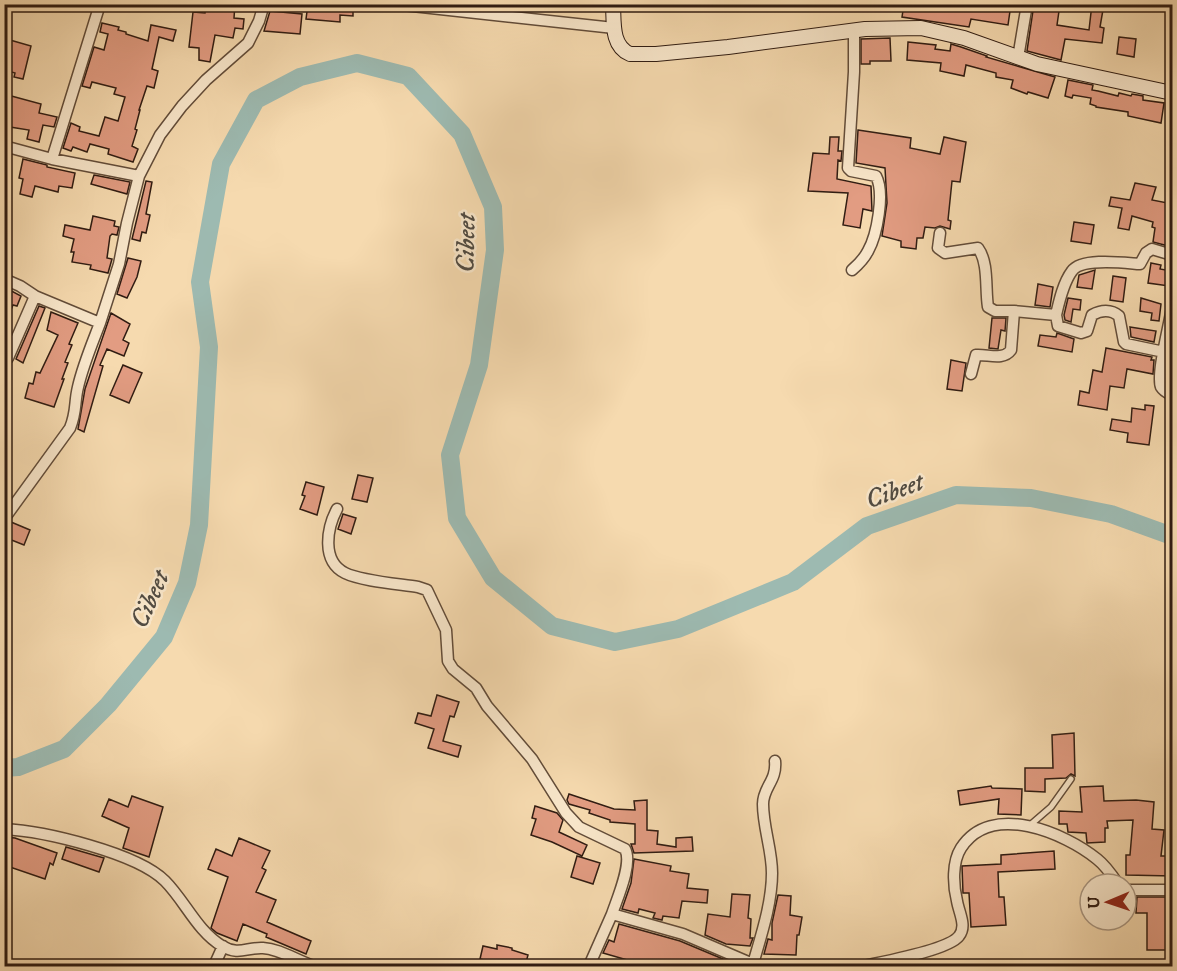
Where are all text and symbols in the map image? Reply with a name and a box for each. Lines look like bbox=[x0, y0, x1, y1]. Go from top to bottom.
water label: Cibeet bbox=[449, 211, 484, 273]
water label: Cibeet bbox=[861, 465, 930, 517]
water label: Cibeet bbox=[123, 564, 178, 634]
north arrow bbox=[1078, 872, 1138, 932]
text: U bbox=[1084, 895, 1104, 909]

